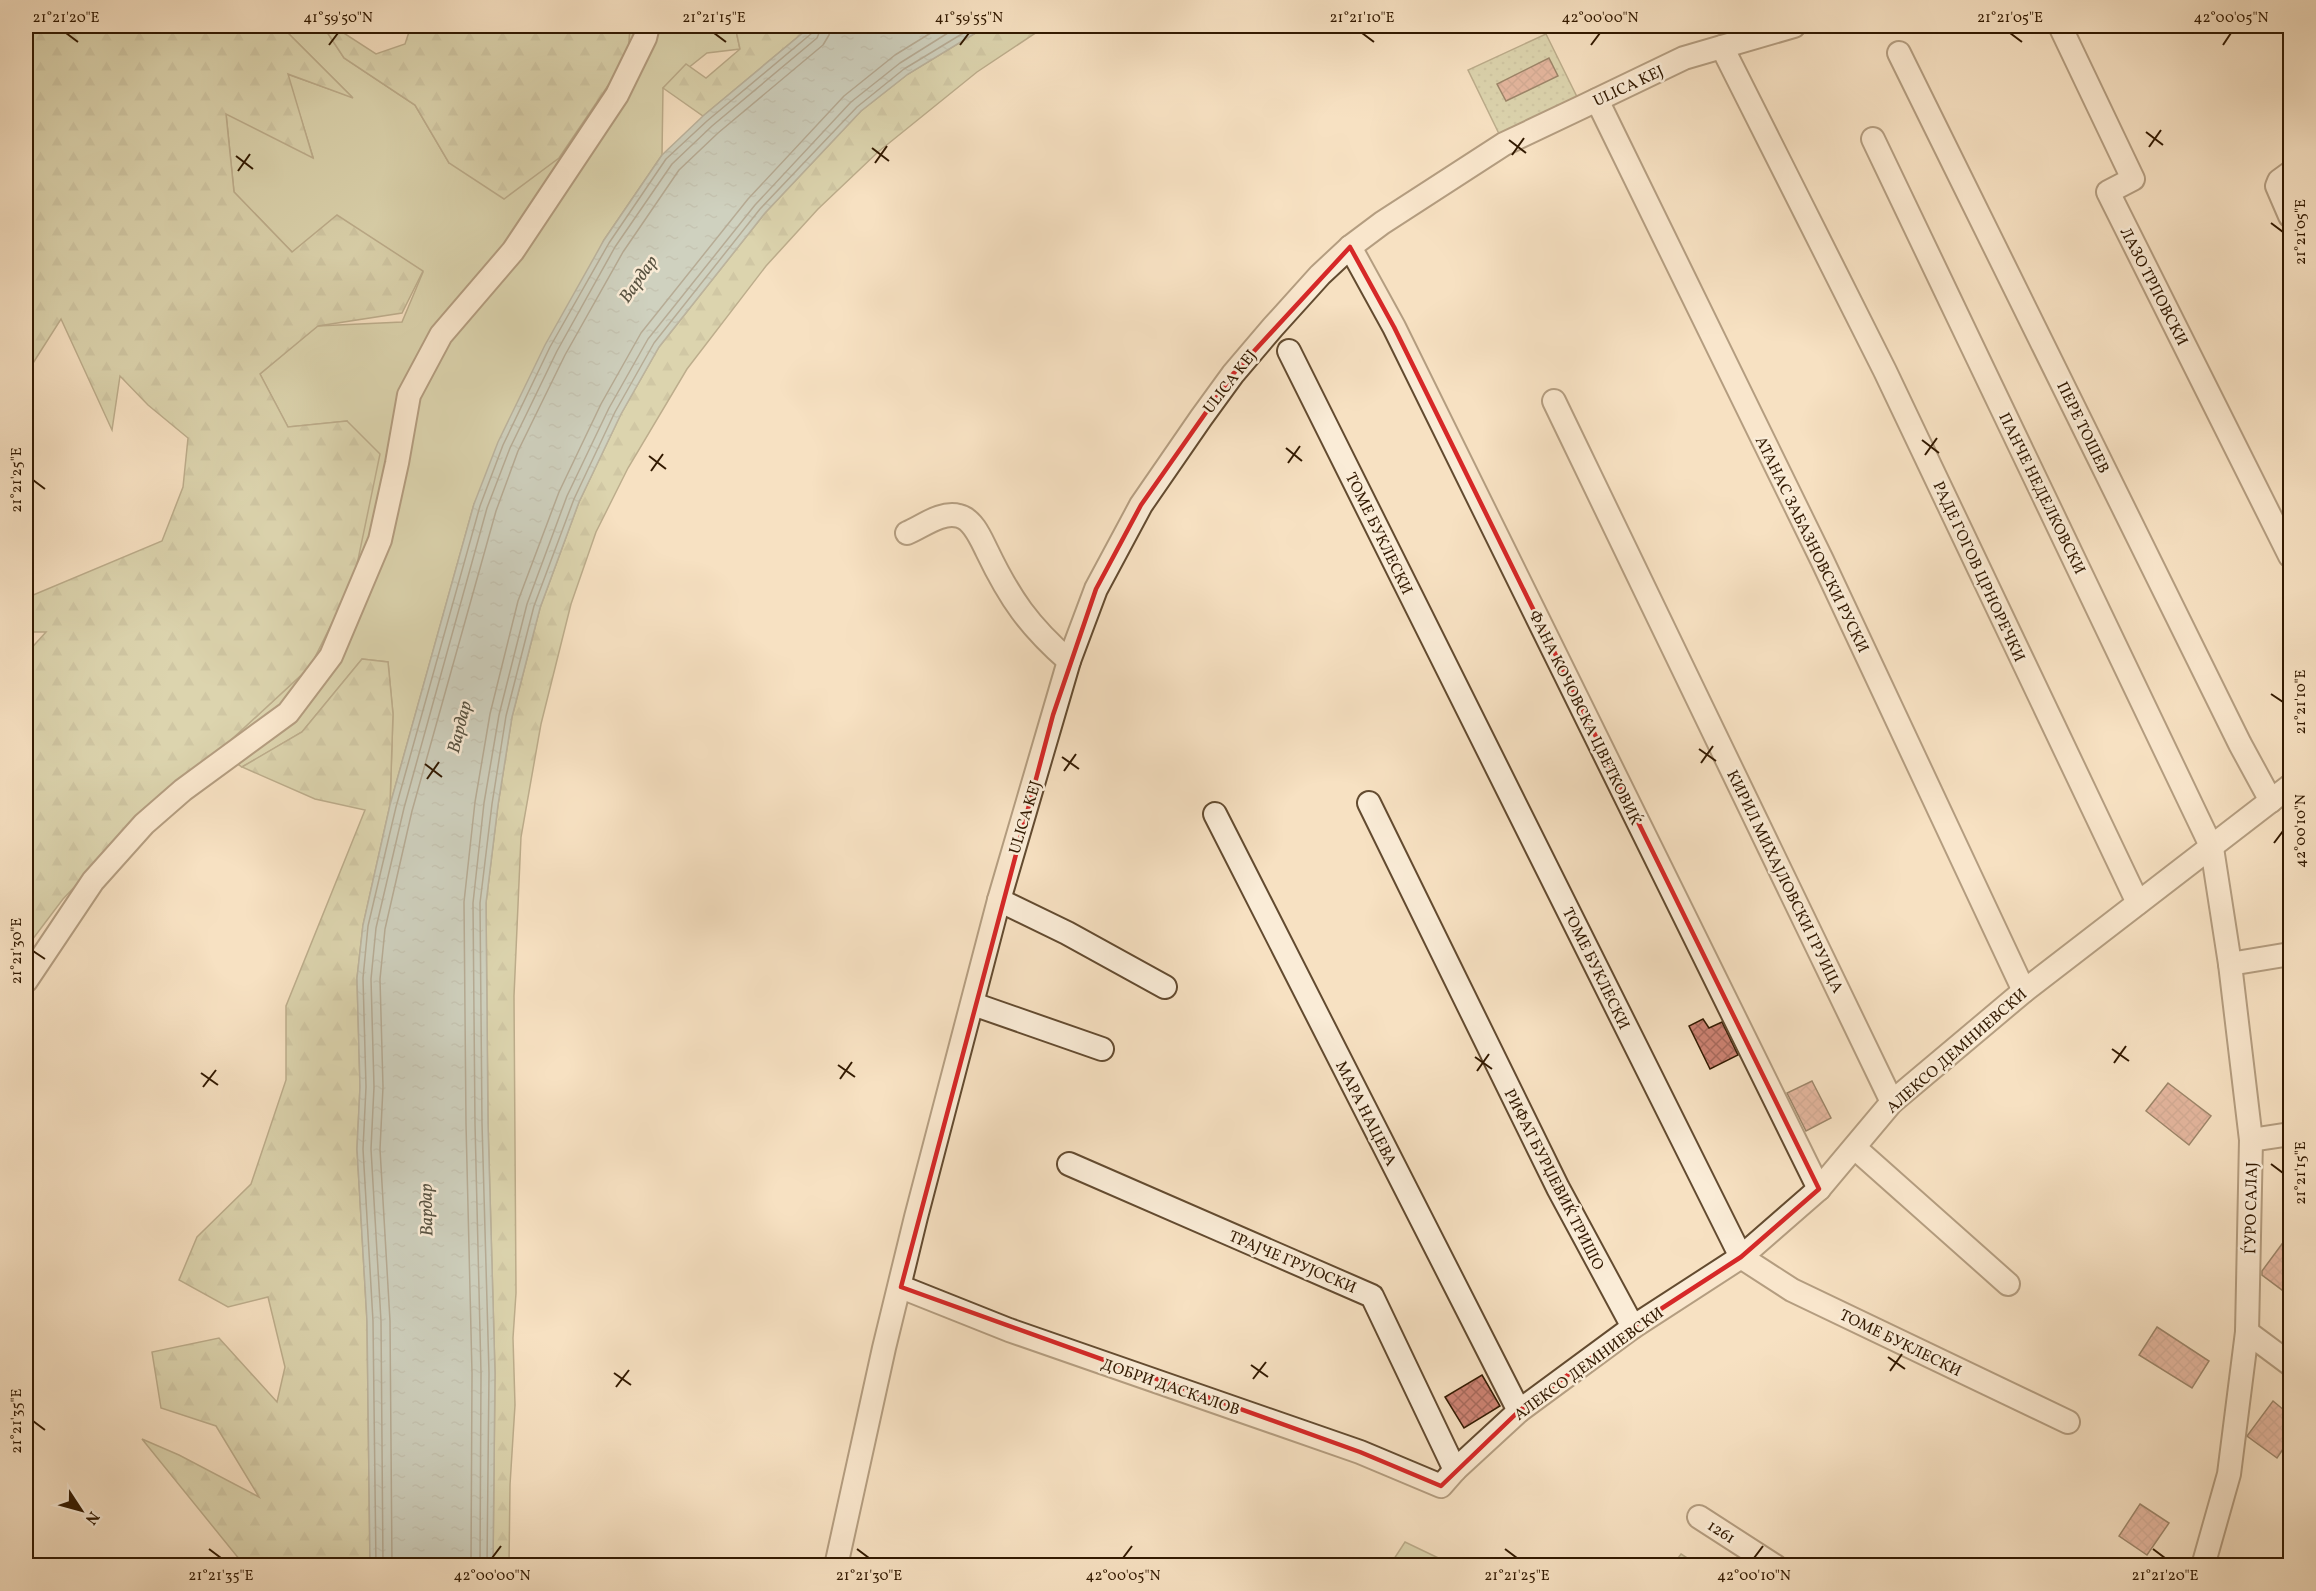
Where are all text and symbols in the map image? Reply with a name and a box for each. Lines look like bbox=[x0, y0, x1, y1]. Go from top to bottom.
text: 21°21'20"E bbox=[33, 8, 99, 29]
text: 41°59'50"N bbox=[303, 8, 373, 29]
text: 21°21'15"E bbox=[682, 8, 746, 29]
text: 41°59'55"N bbox=[935, 8, 1003, 29]
text: 21°21'10"E bbox=[1330, 8, 1394, 29]
text: 42°00'00"N bbox=[1561, 8, 1639, 29]
text: 21°21'05"E bbox=[1977, 8, 2043, 29]
text: 42°00'05"N bbox=[2193, 8, 2269, 29]
street label: ULICA KEJ bbox=[1590, 61, 1668, 113]
text: 21°21'05"E bbox=[2291, 199, 2312, 265]
street label: ЛАЗО ТРПОВСКИ bbox=[2114, 224, 2193, 350]
water label: Вардар bbox=[614, 251, 665, 309]
street label: ULICA KEJ bbox=[1199, 346, 1263, 419]
street label: ПЕРЕ ТОШЕВ bbox=[2050, 378, 2114, 478]
street label: ПАНЧЕ НЕДЕЛКОВСКИ bbox=[1992, 409, 2090, 579]
street label: АТАНАС ЗАБАЗНОВСКИ РУСКИ bbox=[1749, 433, 1873, 657]
text: 21°21'25"E bbox=[7, 447, 28, 513]
street label: ТОМЕ БУКЛЕСКИ bbox=[1339, 469, 1417, 599]
street label: РАДЕ ГОГОВ ЦРНОРЕЧКИ bbox=[1927, 478, 2030, 666]
street label: ФАНА КОЧОВСКА ЦВЕТКОВИЌ bbox=[1522, 606, 1647, 829]
text: 21°21'10"E bbox=[2291, 670, 2312, 734]
water label: Вардар bbox=[442, 698, 479, 756]
street label: КИРИЛ МИХАЈЛОВСКИ ГРУИЦА bbox=[1720, 767, 1848, 997]
street label: ULICA KEJ bbox=[1004, 778, 1048, 857]
text: 42°00'10"N bbox=[2291, 794, 2312, 868]
street label: ТОМЕ БУКЛЕСКИ bbox=[1556, 904, 1634, 1034]
text: 21°21'30"E bbox=[7, 918, 28, 984]
street label: АЛЕКСО ДЕМНИЕВСКИ bbox=[1882, 984, 2033, 1119]
street label: МАРА НАЦЕВА bbox=[1329, 1057, 1401, 1170]
street label: РИФАТ БУРЏЕВИЌ ТРИШО bbox=[1498, 1085, 1610, 1275]
text: 21°21'15"E bbox=[2291, 1141, 2312, 1205]
street label: ЃУРО САЛАЈ bbox=[2239, 1162, 2264, 1254]
water label: Вардар bbox=[415, 1183, 440, 1237]
street label: ТРАЈЧЕ ГРУЈОСКИ bbox=[1225, 1226, 1359, 1300]
street label: АЛЕКСО ДЕМНИЕВСКИ bbox=[1510, 1303, 1669, 1426]
street label: ТОМЕ БУКЛЕСКИ bbox=[1835, 1305, 1965, 1383]
street label: ДОБРИ ДАСКАЛОВ bbox=[1098, 1354, 1243, 1422]
text: 21°21'35"E bbox=[7, 1388, 28, 1454]
north arrow bbox=[51, 1480, 111, 1540]
text: N bbox=[79, 1506, 104, 1529]
street label: 1261 bbox=[1703, 1516, 1739, 1550]
text: 21°21'35"E bbox=[188, 1566, 254, 1587]
text: 42°00'00"N bbox=[453, 1566, 531, 1587]
text: 21°21'30"E bbox=[836, 1566, 902, 1587]
text: 42°00'05"N bbox=[1085, 1566, 1161, 1587]
text: 21°21'25"E bbox=[1484, 1566, 1550, 1587]
text: 42°00'10"N bbox=[1717, 1566, 1791, 1587]
text: 21°21'20"E bbox=[2132, 1566, 2198, 1587]

